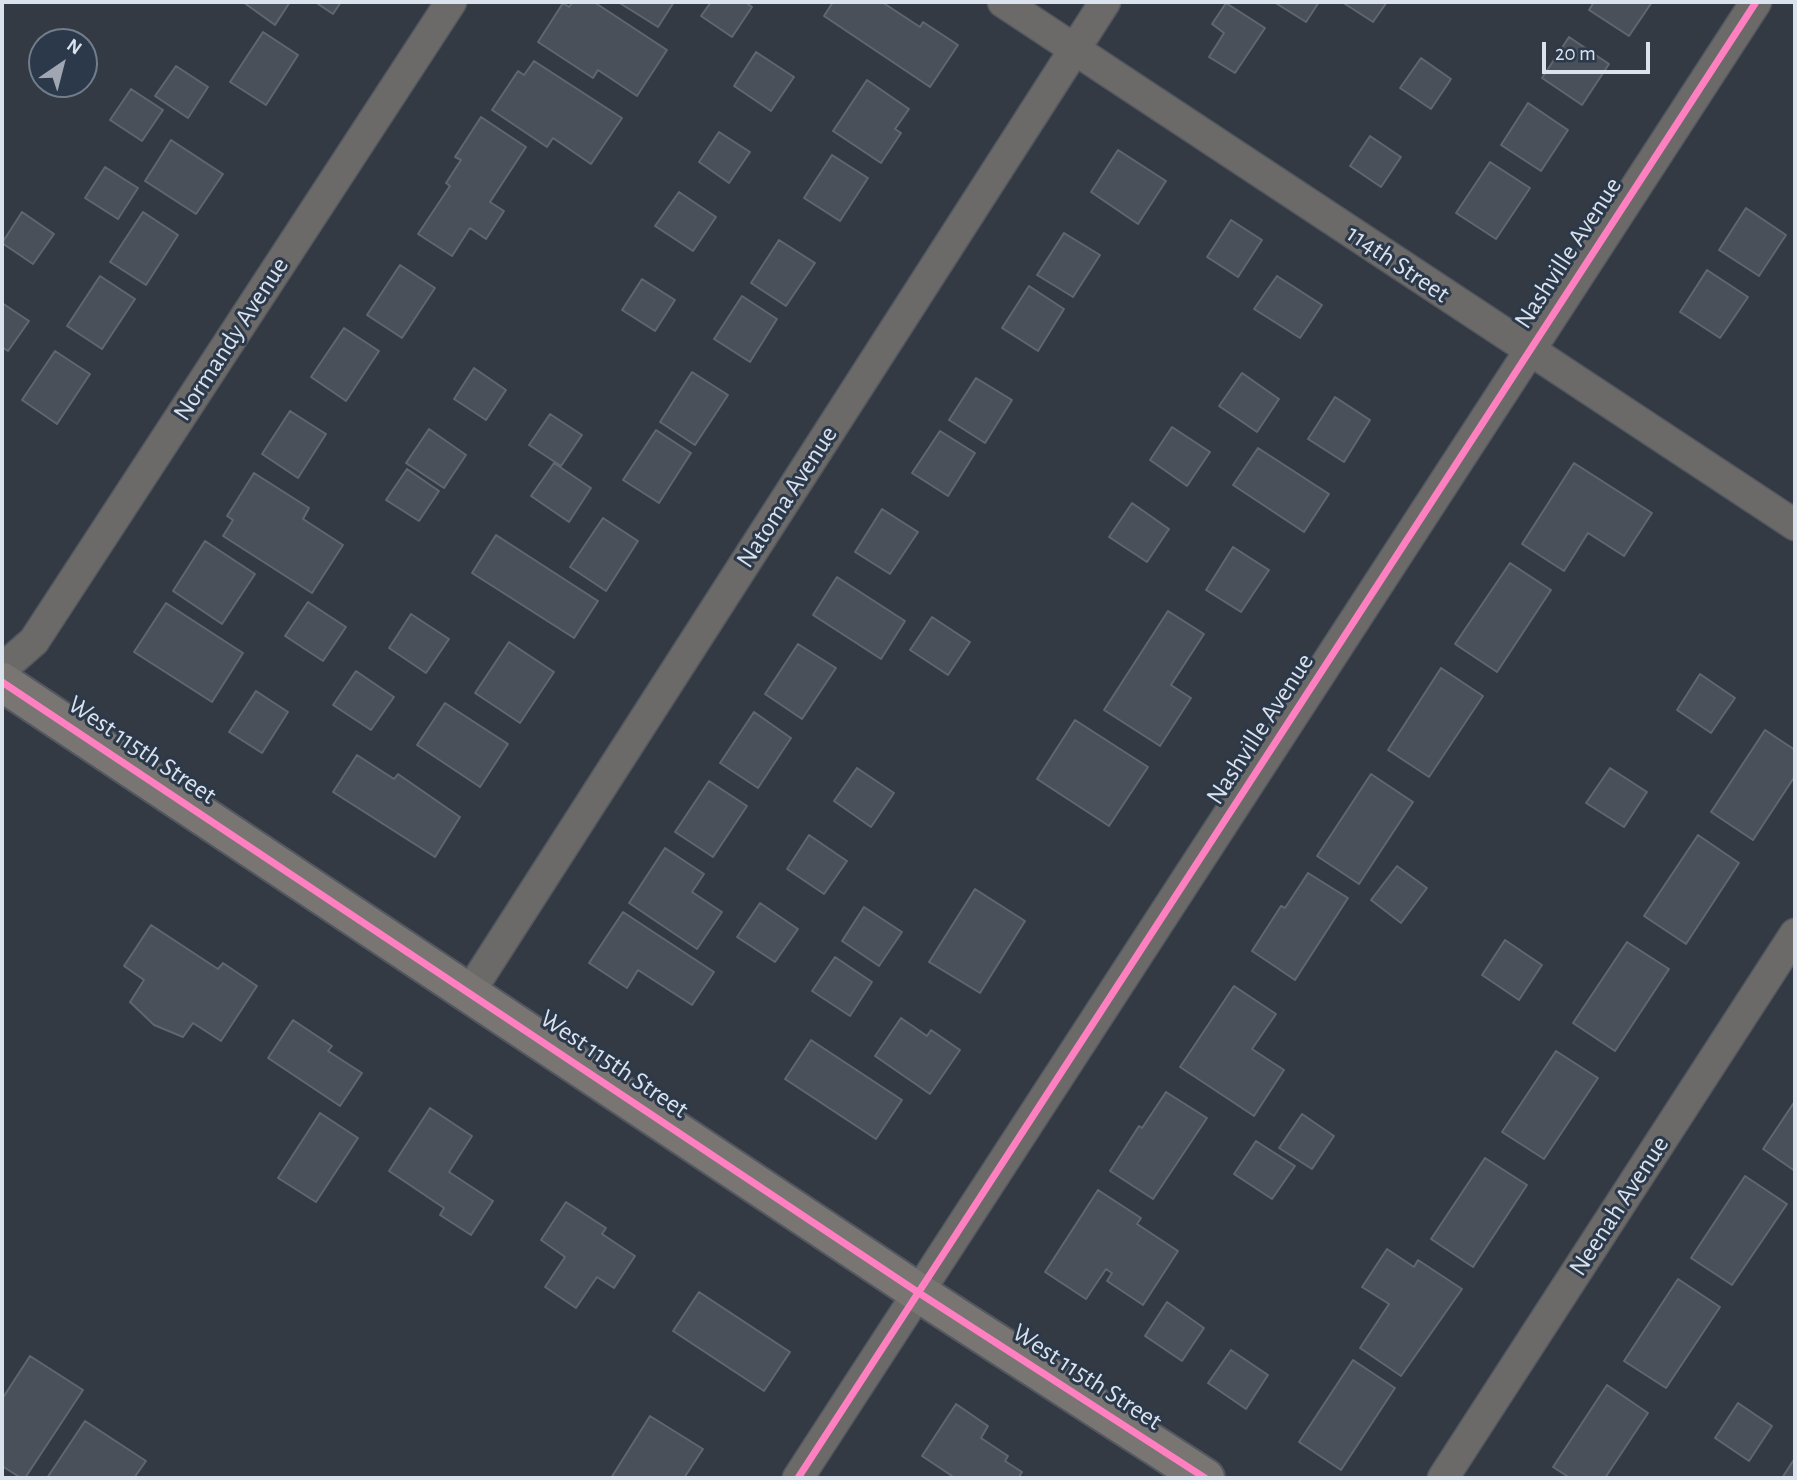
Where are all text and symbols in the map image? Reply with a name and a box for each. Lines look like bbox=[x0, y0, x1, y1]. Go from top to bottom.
north arrow bbox=[28, 28, 98, 98]
scale bar bbox=[1545, 28, 1654, 72]
text: N bbox=[63, 35, 85, 59]
text: 20 m bbox=[1555, 43, 1596, 64]
street label: Nashville Avenue bbox=[1508, 171, 1628, 335]
street label: 114th Street bbox=[1340, 218, 1456, 310]
street label: Normandy Avenue bbox=[167, 251, 295, 427]
street label: Natoma Avenue bbox=[730, 420, 844, 574]
street label: Nashville Avenue bbox=[1200, 647, 1320, 811]
street label: West 115th Street bbox=[62, 689, 222, 811]
street label: West 115th Street bbox=[534, 1003, 694, 1125]
street label: Neenah Avenue bbox=[1562, 1130, 1676, 1282]
street label: West 115th Street bbox=[1006, 1317, 1168, 1437]

